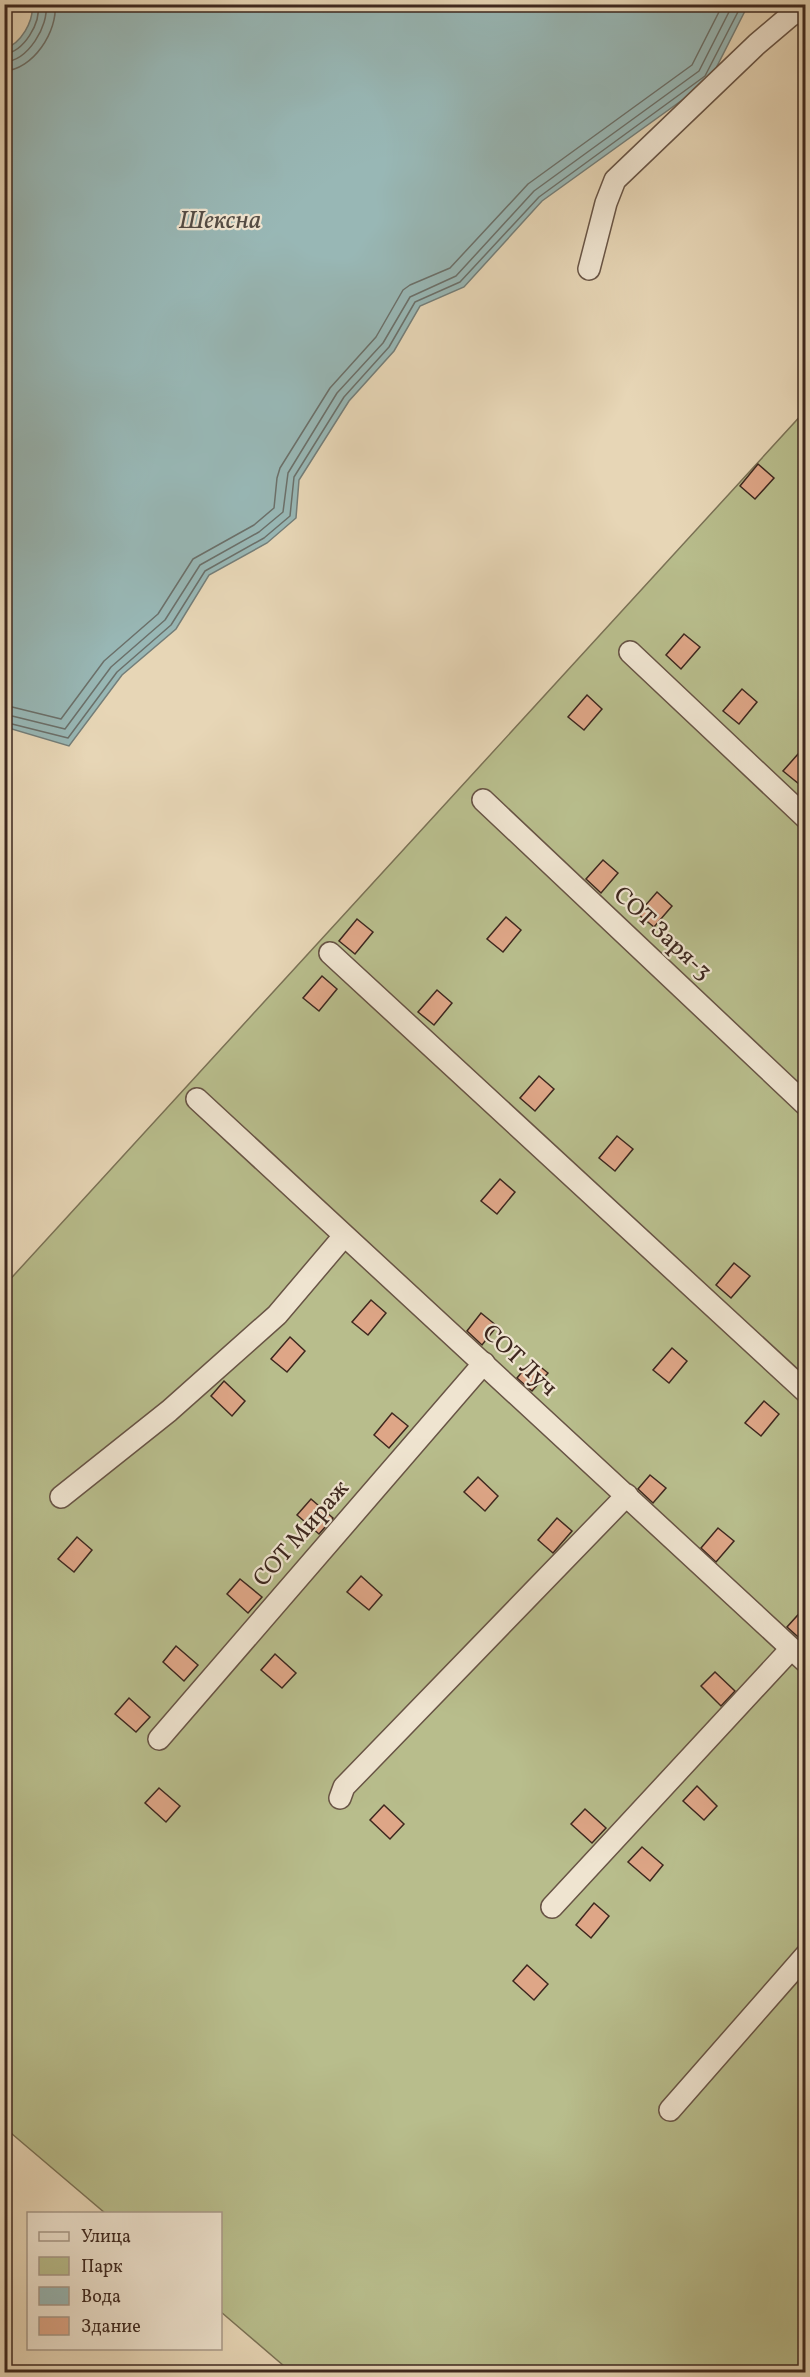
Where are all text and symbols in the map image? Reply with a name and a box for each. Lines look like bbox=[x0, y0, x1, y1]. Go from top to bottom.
water label: Шексна bbox=[179, 203, 261, 239]
street label: СОТ Заря-3 bbox=[605, 879, 719, 989]
street label: СОТ Луч bbox=[474, 1317, 564, 1405]
street label: СОТ Мираж bbox=[246, 1473, 358, 1595]
legend bbox=[27, 2212, 222, 2350]
text: Улица bbox=[81, 2225, 131, 2250]
text: Парк bbox=[81, 2255, 123, 2280]
text: Вода bbox=[81, 2285, 121, 2310]
text: Здание bbox=[81, 2315, 141, 2340]

